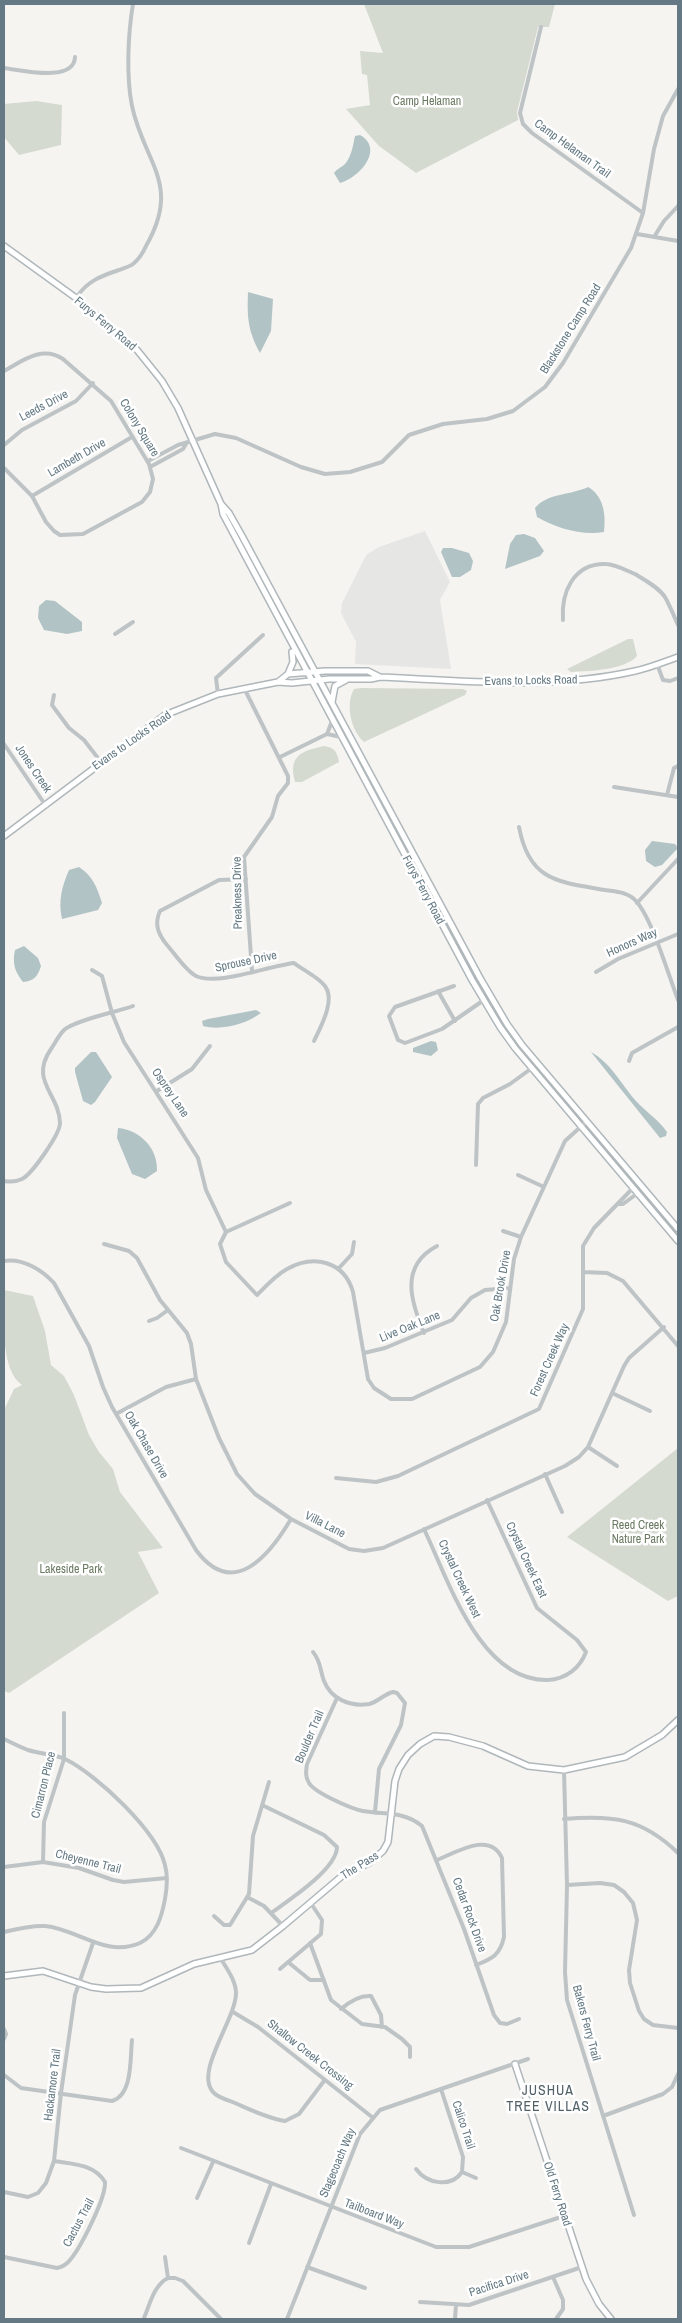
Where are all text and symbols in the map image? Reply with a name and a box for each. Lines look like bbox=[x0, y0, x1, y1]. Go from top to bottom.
park label: Camp Helaman bbox=[393, 95, 461, 109]
street label: Camp Helaman Trail bbox=[531, 117, 613, 181]
street label: Blackstone Camp Road bbox=[538, 281, 604, 377]
street label: Furys Ferry Road bbox=[71, 294, 139, 354]
street label: Leeds Drive bbox=[17, 387, 71, 425]
street label: Colony Square bbox=[116, 396, 162, 460]
street label: Lambeth Drive bbox=[45, 436, 109, 480]
street label: Evans to Locks Road bbox=[484, 673, 578, 689]
street label: Evans to Locks Road bbox=[90, 708, 174, 774]
street label: Jones Creek bbox=[12, 742, 54, 796]
street label: Furys Ferry Road bbox=[399, 853, 447, 927]
street label: Preakness Drive bbox=[230, 857, 246, 929]
street label: Honors Way bbox=[605, 925, 659, 961]
street label: Sprouse Drive bbox=[214, 948, 278, 976]
street label: Osprey Lane bbox=[148, 1066, 192, 1120]
street label: Oak Brook Drive bbox=[488, 1249, 514, 1323]
street label: Live Oak Lane bbox=[378, 1308, 442, 1346]
street label: Forest Creek Way bbox=[527, 1321, 573, 1399]
street label: Oak Chase Drive bbox=[121, 1409, 171, 1481]
street label: Villa Lane bbox=[302, 1509, 348, 1541]
park label: Reed Creek Nature Park bbox=[612, 1519, 664, 1547]
street label: Crystal Creek East bbox=[502, 1520, 550, 1600]
street label: Crystal Creek West bbox=[435, 1538, 483, 1620]
park label: Lakeside Park bbox=[40, 1563, 102, 1577]
street label: Boulder Trail bbox=[292, 1708, 328, 1766]
street label: Cimarron Place bbox=[29, 1750, 59, 1820]
street label: Cheyenne Trail bbox=[54, 1847, 122, 1877]
street label: The Pass bbox=[339, 1849, 381, 1883]
street label: Cedar Rock Drive bbox=[449, 1876, 489, 1954]
street label: Bakers Ferry Trail bbox=[569, 1984, 603, 2062]
street label: Shallow Creek Crossing bbox=[264, 2017, 356, 2093]
street label: Hackamore Trail bbox=[41, 2048, 65, 2122]
district label: JUSHUA TREE VILLAS bbox=[505, 2083, 591, 2116]
street label: Calico Trail bbox=[448, 2099, 478, 2151]
street label: Stagecoach Way bbox=[317, 2126, 359, 2200]
street label: Old Ferry Road bbox=[540, 2160, 574, 2228]
street label: Cactus Trail bbox=[60, 2196, 98, 2250]
street label: Tailboard Way bbox=[342, 2196, 406, 2232]
street label: Pacifica Drive bbox=[467, 2268, 531, 2300]

